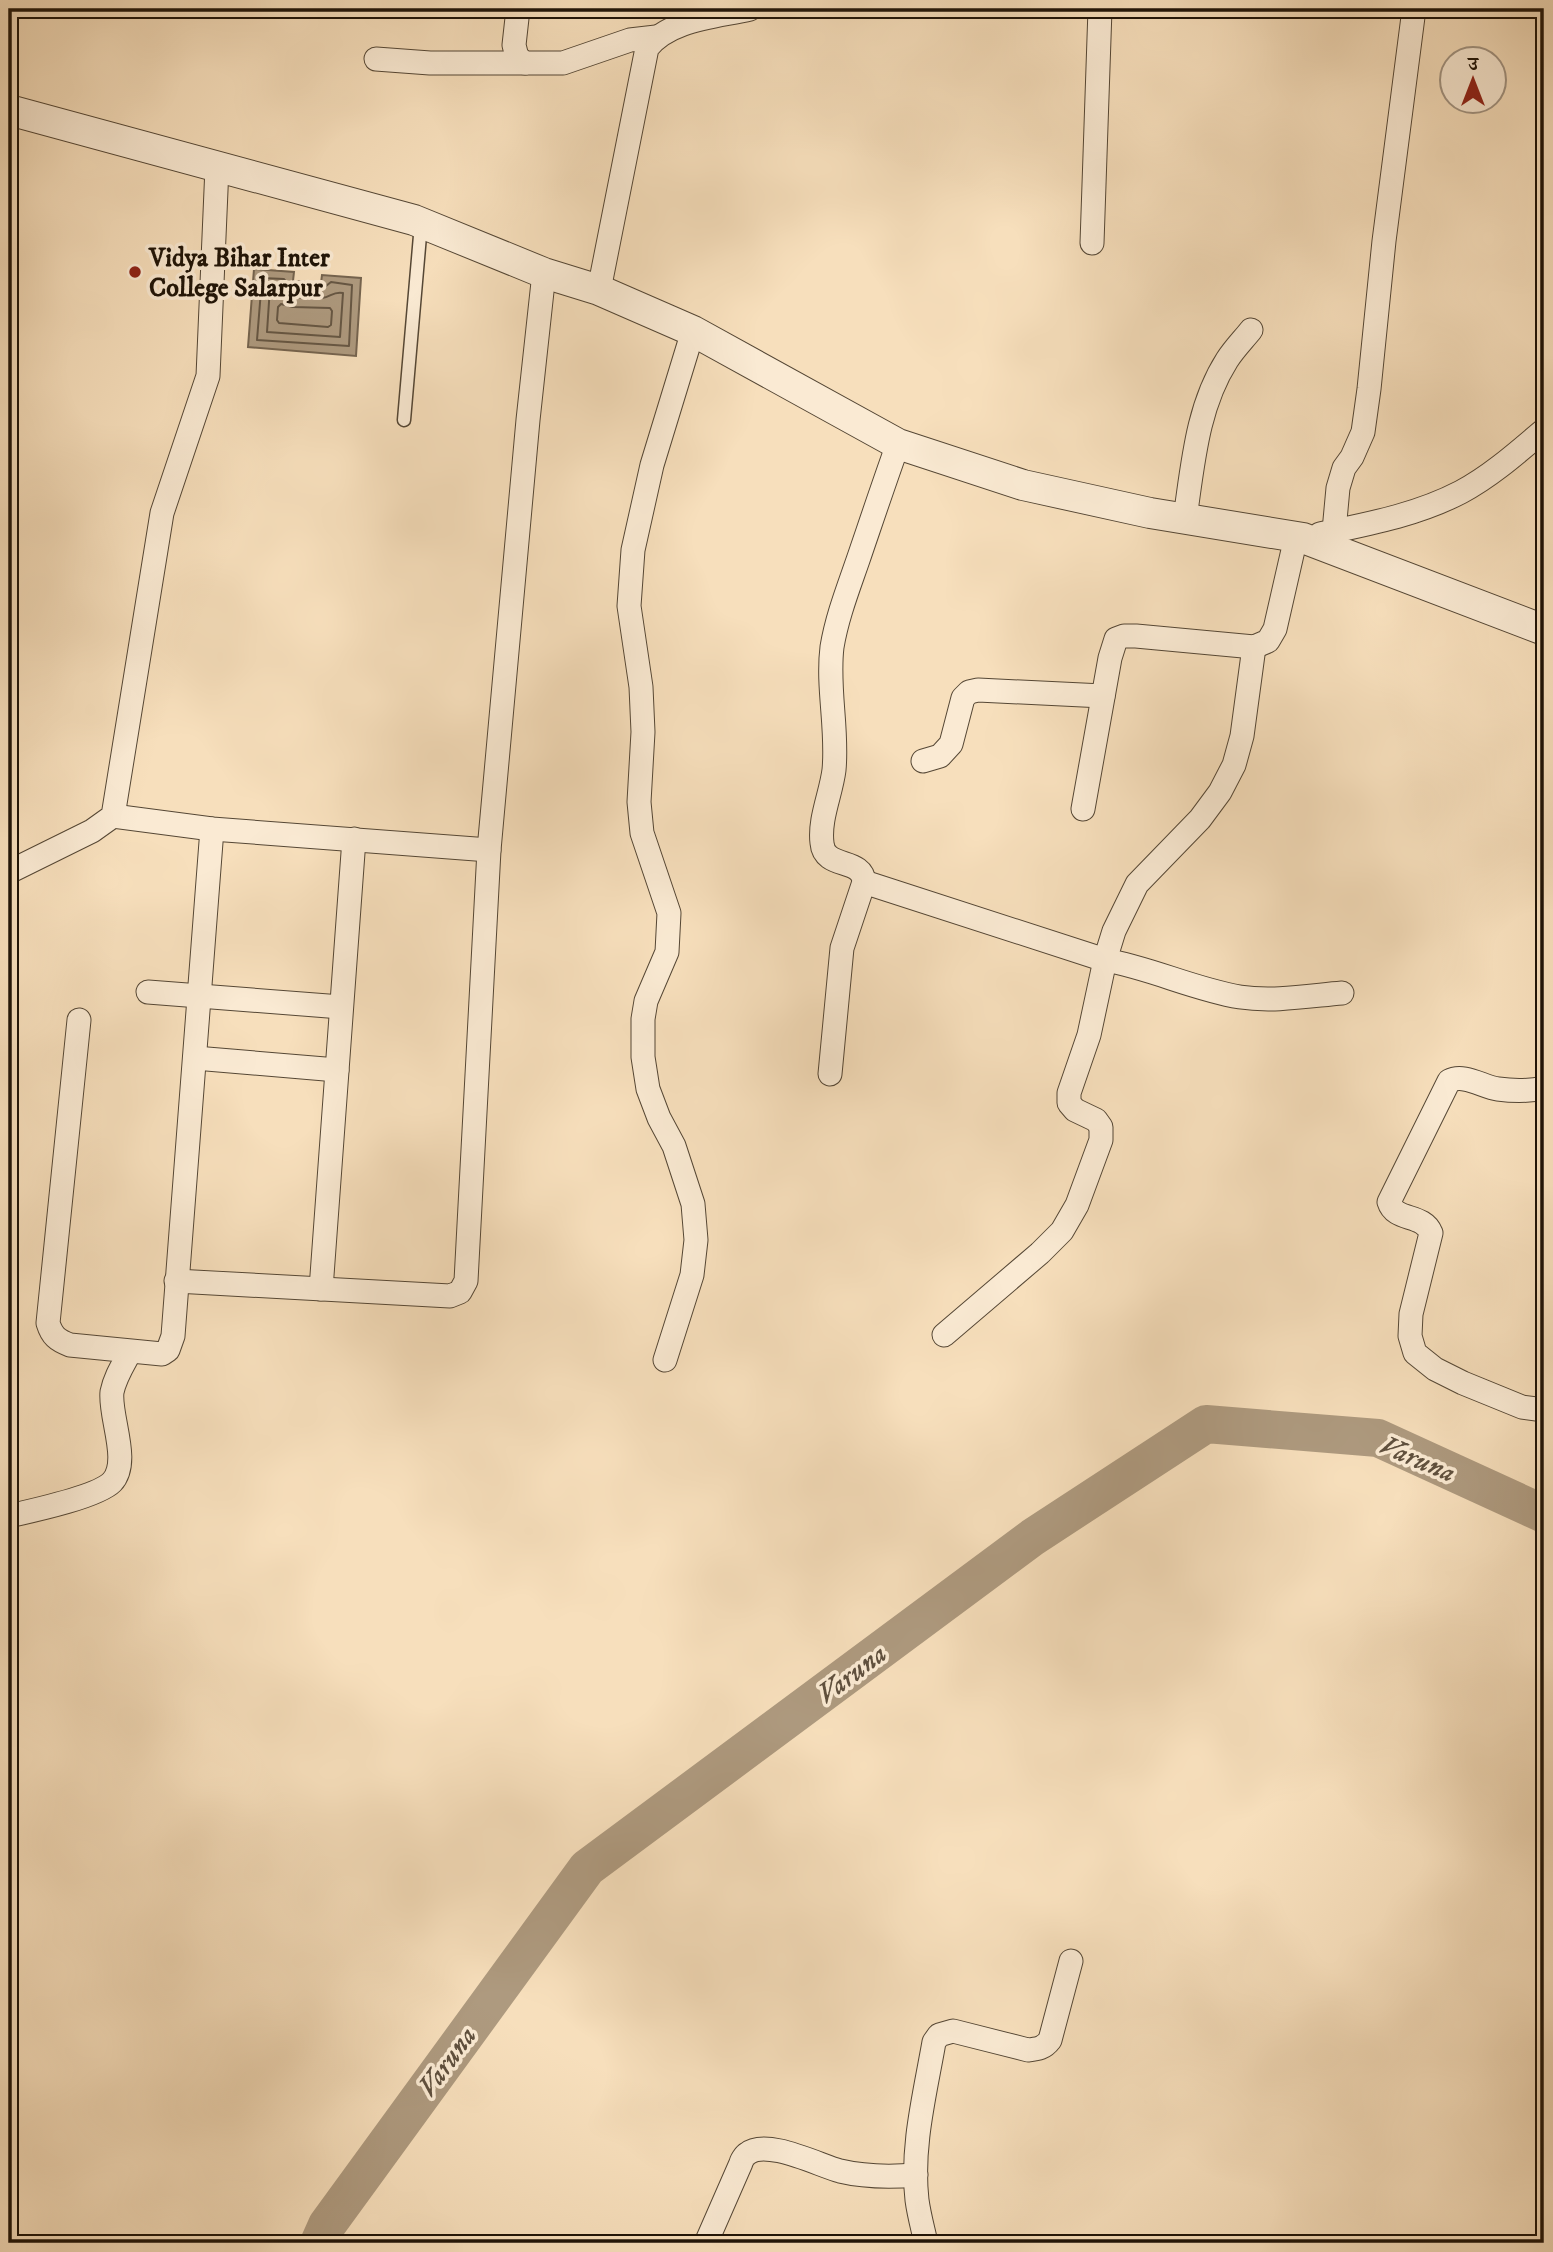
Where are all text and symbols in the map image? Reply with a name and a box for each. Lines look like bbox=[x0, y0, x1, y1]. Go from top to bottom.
north arrow bbox=[1438, 46, 1508, 116]
text: उ bbox=[1466, 53, 1479, 76]
place label: Vidya Bihar Inter College Salarpur bbox=[148, 242, 330, 305]
marker: Vidya Bihar Inter College Salarpur bbox=[127, 264, 143, 280]
water label: Varuna bbox=[1374, 1428, 1461, 1491]
water label: Varuna bbox=[810, 1637, 894, 1712]
water label: Varuna bbox=[410, 2020, 485, 2104]

